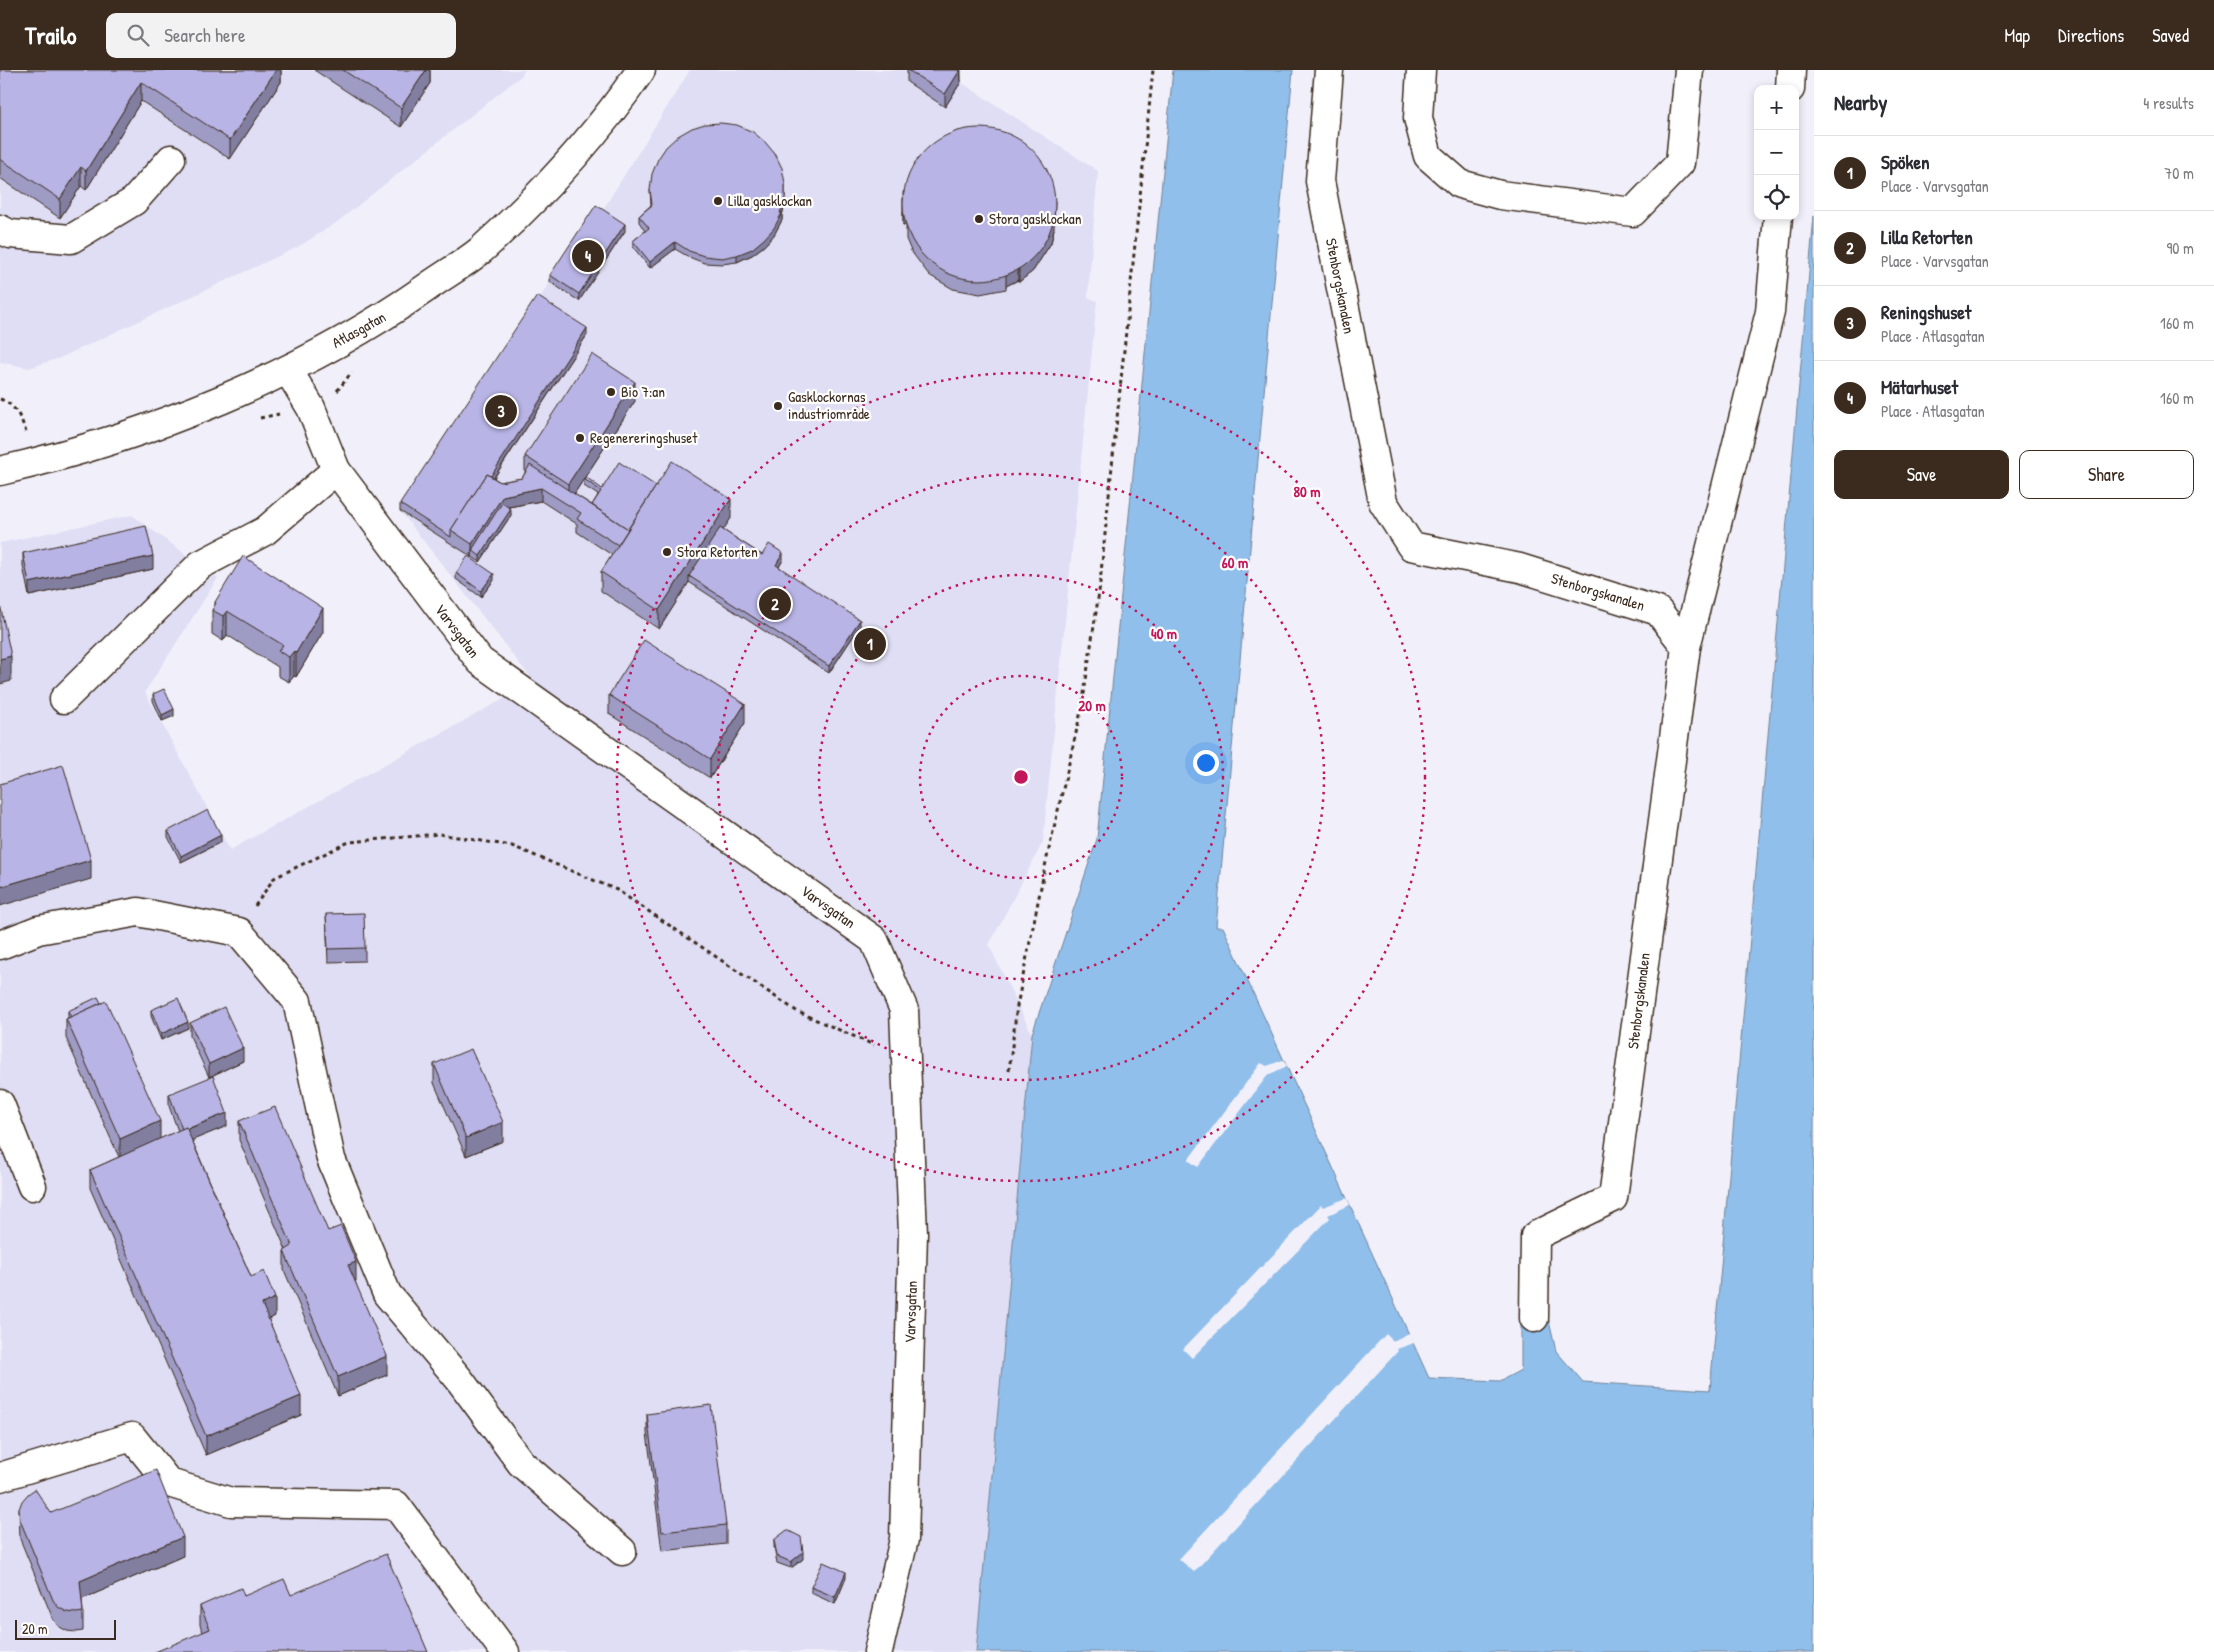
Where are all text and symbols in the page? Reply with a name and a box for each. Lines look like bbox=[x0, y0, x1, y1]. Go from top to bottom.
search box bbox=[106, 13, 456, 58]
text: Trailo bbox=[25, 19, 76, 51]
icon: search bbox=[124, 21, 152, 49]
text: Search here bbox=[164, 22, 246, 48]
text: Map bbox=[2005, 23, 2030, 48]
text: Directions bbox=[2058, 23, 2124, 48]
text: Saved bbox=[2152, 23, 2189, 48]
map controls bbox=[1754, 85, 1799, 220]
button: + bbox=[1754, 85, 1799, 130]
text: Nearby bbox=[1834, 88, 1887, 117]
text: 4 results bbox=[2143, 92, 2194, 114]
button: − bbox=[1754, 130, 1799, 175]
text: Spöken bbox=[1881, 149, 1930, 175]
text: 1 bbox=[1847, 162, 1853, 184]
text: 70 m bbox=[2164, 162, 2194, 184]
button: locate bbox=[1754, 175, 1799, 220]
text: Place · Varvsgatan bbox=[1881, 175, 1989, 197]
place label: Lilla gasklockan bbox=[728, 190, 812, 211]
marker: Lilla gasklockan bbox=[712, 195, 724, 207]
place label: Stora gasklockan bbox=[989, 208, 1082, 229]
marker: Stora gasklockan bbox=[973, 213, 985, 225]
text: Lilla Retorten bbox=[1881, 224, 1973, 250]
street label: Stenborgskanalen bbox=[1321, 236, 1360, 336]
pin: 4 bbox=[572, 237, 604, 275]
text: 2 bbox=[1846, 237, 1854, 259]
text: 90 m bbox=[2166, 237, 2194, 259]
text: Place · Varvsgatan bbox=[1881, 250, 1989, 272]
text: Reningshuset bbox=[1881, 299, 1971, 325]
street label: Atlasgatan bbox=[328, 306, 390, 353]
text: 3 bbox=[1846, 312, 1854, 334]
text: 160 m bbox=[2160, 312, 2194, 334]
text: Place · Atlasgatan bbox=[1881, 325, 1985, 347]
text: Mätarhuset bbox=[1881, 374, 1958, 400]
place label: Bio 7:an bbox=[621, 381, 665, 402]
marker: Bio 7:an bbox=[605, 386, 617, 398]
place label: Gasklockornas industriområde bbox=[788, 386, 870, 424]
text: 4 bbox=[1847, 387, 1853, 409]
text: 160 m bbox=[2160, 387, 2194, 409]
pin: 3 bbox=[485, 392, 517, 430]
marker: Gasklockornas industriområde bbox=[772, 400, 784, 412]
text: Place · Atlasgatan bbox=[1881, 400, 1985, 422]
place label: Regenereringshuset bbox=[590, 427, 698, 448]
marker: Regenereringshuset bbox=[574, 432, 586, 444]
button: Save bbox=[1834, 450, 2009, 499]
button: Share bbox=[2019, 450, 2194, 499]
text: 80 m bbox=[1294, 481, 1320, 502]
place label: Stora Retorten bbox=[677, 541, 758, 562]
marker: Stora Retorten bbox=[661, 546, 673, 558]
text: 60 m bbox=[1222, 552, 1248, 573]
street label: Stenborgskanalen bbox=[1549, 567, 1648, 616]
pin: 2 bbox=[759, 585, 791, 623]
street label: Varvsgatan bbox=[430, 600, 485, 662]
text: 40 m bbox=[1151, 623, 1177, 644]
pin: 1 bbox=[854, 625, 886, 663]
text: 20 m bbox=[1078, 695, 1106, 716]
your location bbox=[1193, 750, 1219, 776]
centre of rings bbox=[1012, 768, 1030, 786]
street label: Varvsgatan bbox=[797, 880, 860, 933]
street label: Stenborgskanalen bbox=[1622, 951, 1655, 1050]
street label: Varvsgatan bbox=[899, 1280, 922, 1343]
scale bar bbox=[15, 1617, 116, 1640]
text: 20 m bbox=[22, 1619, 48, 1638]

